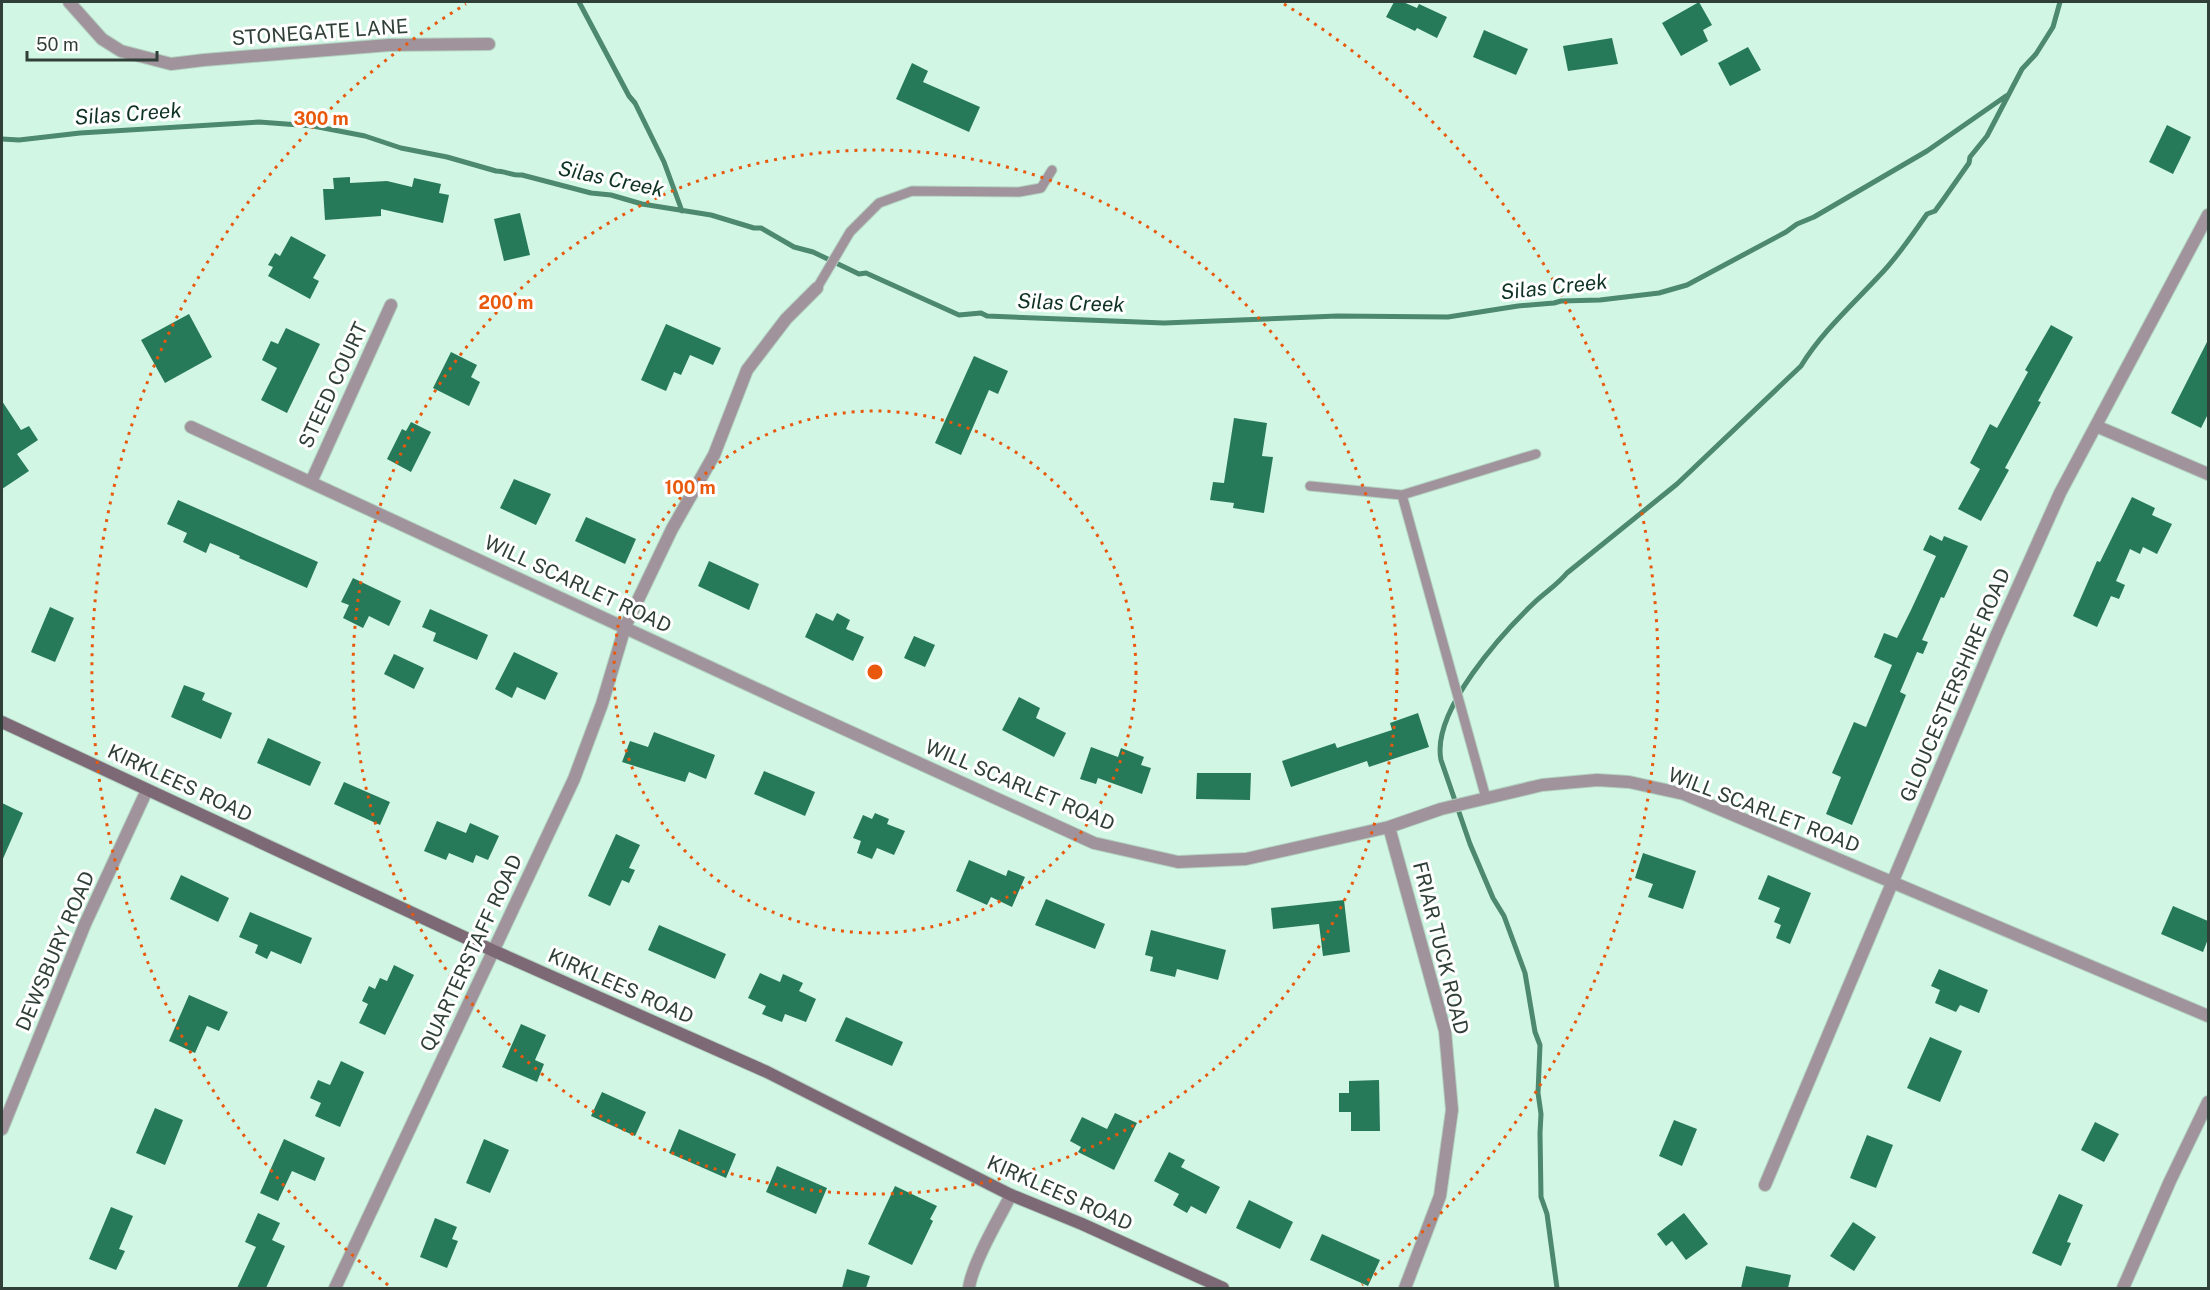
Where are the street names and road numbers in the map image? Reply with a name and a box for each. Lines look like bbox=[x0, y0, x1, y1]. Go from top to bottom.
street label: STONEGATE LANE bbox=[231, 14, 409, 50]
street label: STEED COURT bbox=[293, 318, 373, 452]
street label: WILL SCARLET ROAD bbox=[481, 530, 675, 638]
street label: GLOUCESTERSHIRE ROAD bbox=[1895, 565, 2015, 805]
street label: WILL SCARLET ROAD bbox=[922, 734, 1118, 836]
street label: KIRKLEES ROAD bbox=[104, 739, 256, 827]
street label: WILL SCARLET ROAD bbox=[1665, 762, 1863, 858]
street label: QUARTERSTAFF ROAD bbox=[415, 851, 527, 1055]
street label: FRIAR TUCK ROAD bbox=[1408, 859, 1474, 1037]
street label: DEWSBURY ROAD bbox=[10, 867, 100, 1035]
street label: KIRKLEES ROAD bbox=[545, 943, 697, 1029]
street label: KIRKLEES ROAD bbox=[984, 1150, 1136, 1236]

